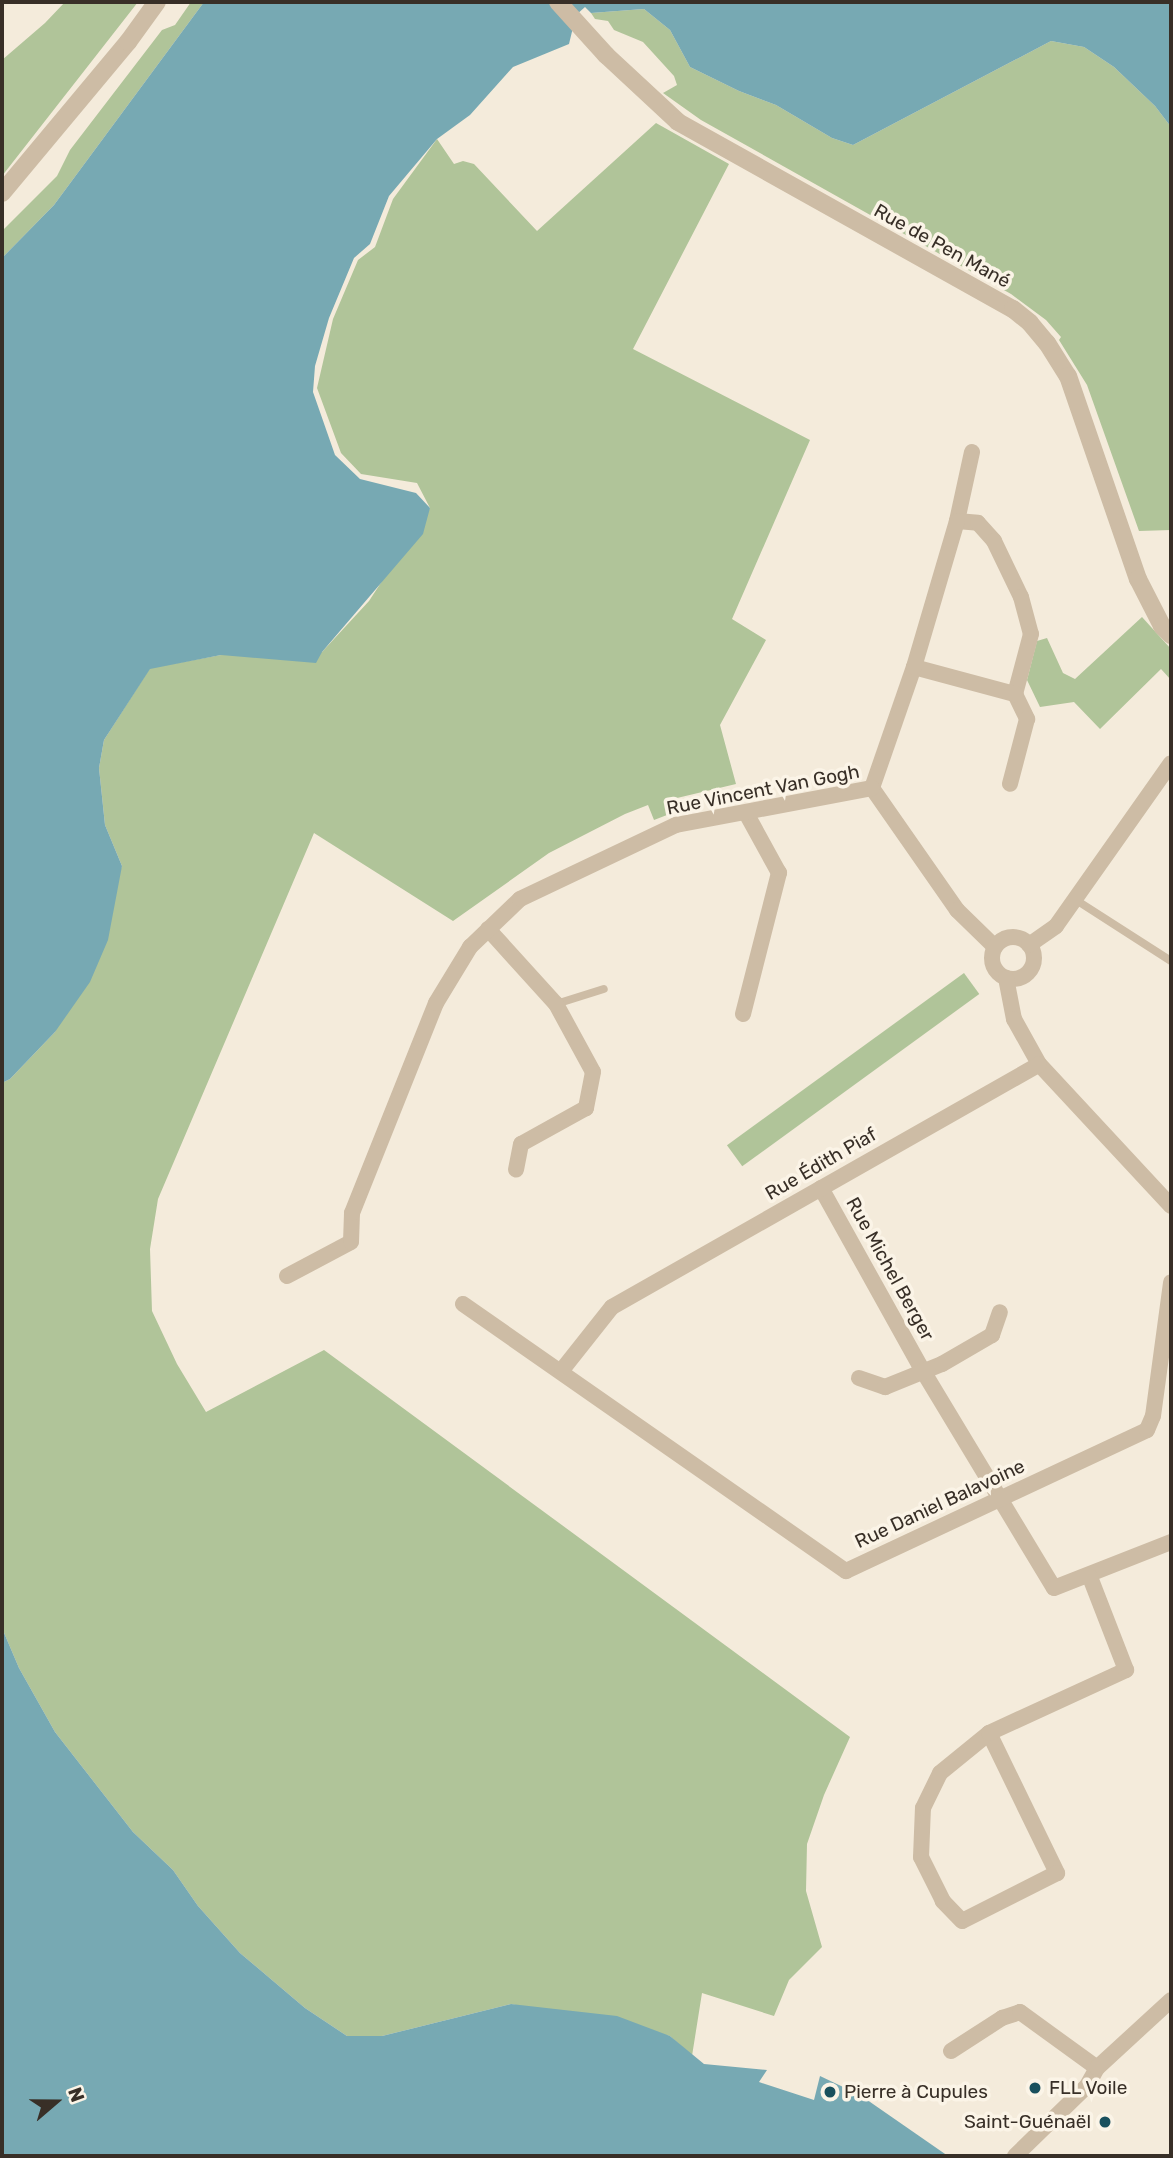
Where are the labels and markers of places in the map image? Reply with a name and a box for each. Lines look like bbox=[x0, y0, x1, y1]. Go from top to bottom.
place label: FLL Voile bbox=[1049, 2077, 1128, 2099]
marker: FLL Voile bbox=[1027, 2080, 1043, 2096]
place label: Pierre à Cupules bbox=[844, 2081, 988, 2103]
marker: Pierre à Cupules bbox=[822, 2084, 838, 2100]
place label: Saint-Guénaël bbox=[964, 2111, 1091, 2133]
marker: Saint-Guénaël bbox=[1097, 2114, 1113, 2130]

